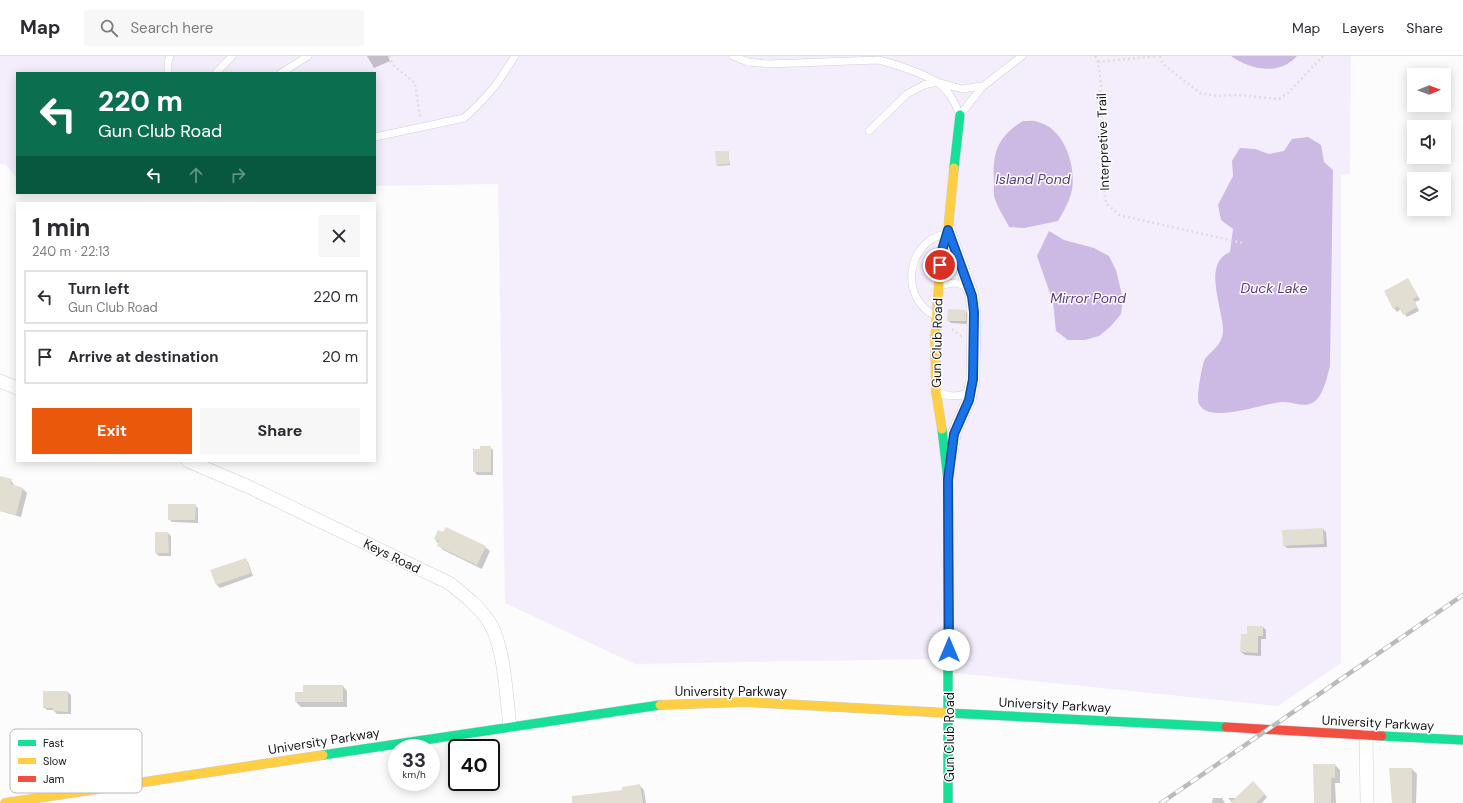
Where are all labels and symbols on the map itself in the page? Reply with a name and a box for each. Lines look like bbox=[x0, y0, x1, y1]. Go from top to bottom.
north arrow bbox=[1407, 68, 1451, 112]
street label: Interpretive Trail bbox=[1093, 93, 1113, 191]
water label: Island Pond bbox=[996, 170, 1071, 188]
pin bbox=[923, 248, 957, 282]
water label: Duck Lake bbox=[1241, 279, 1307, 297]
water label: Mirror Pond bbox=[1050, 289, 1126, 307]
street label: Gun Club Road bbox=[928, 298, 946, 388]
street label: Keys Road bbox=[361, 535, 423, 577]
position arrow bbox=[928, 629, 970, 671]
street label: University Parkway bbox=[675, 683, 787, 700]
street label: Gun Club Road bbox=[941, 692, 958, 782]
street label: University Parkway bbox=[998, 694, 1112, 716]
street label: University Parkway bbox=[1321, 712, 1435, 734]
street label: University Parkway bbox=[267, 724, 381, 758]
legend bbox=[10, 729, 142, 793]
text: Fast bbox=[43, 736, 64, 750]
speed limit sign: 40 bbox=[448, 739, 500, 791]
text: Slow bbox=[43, 754, 67, 768]
text: Jam bbox=[43, 772, 64, 786]

